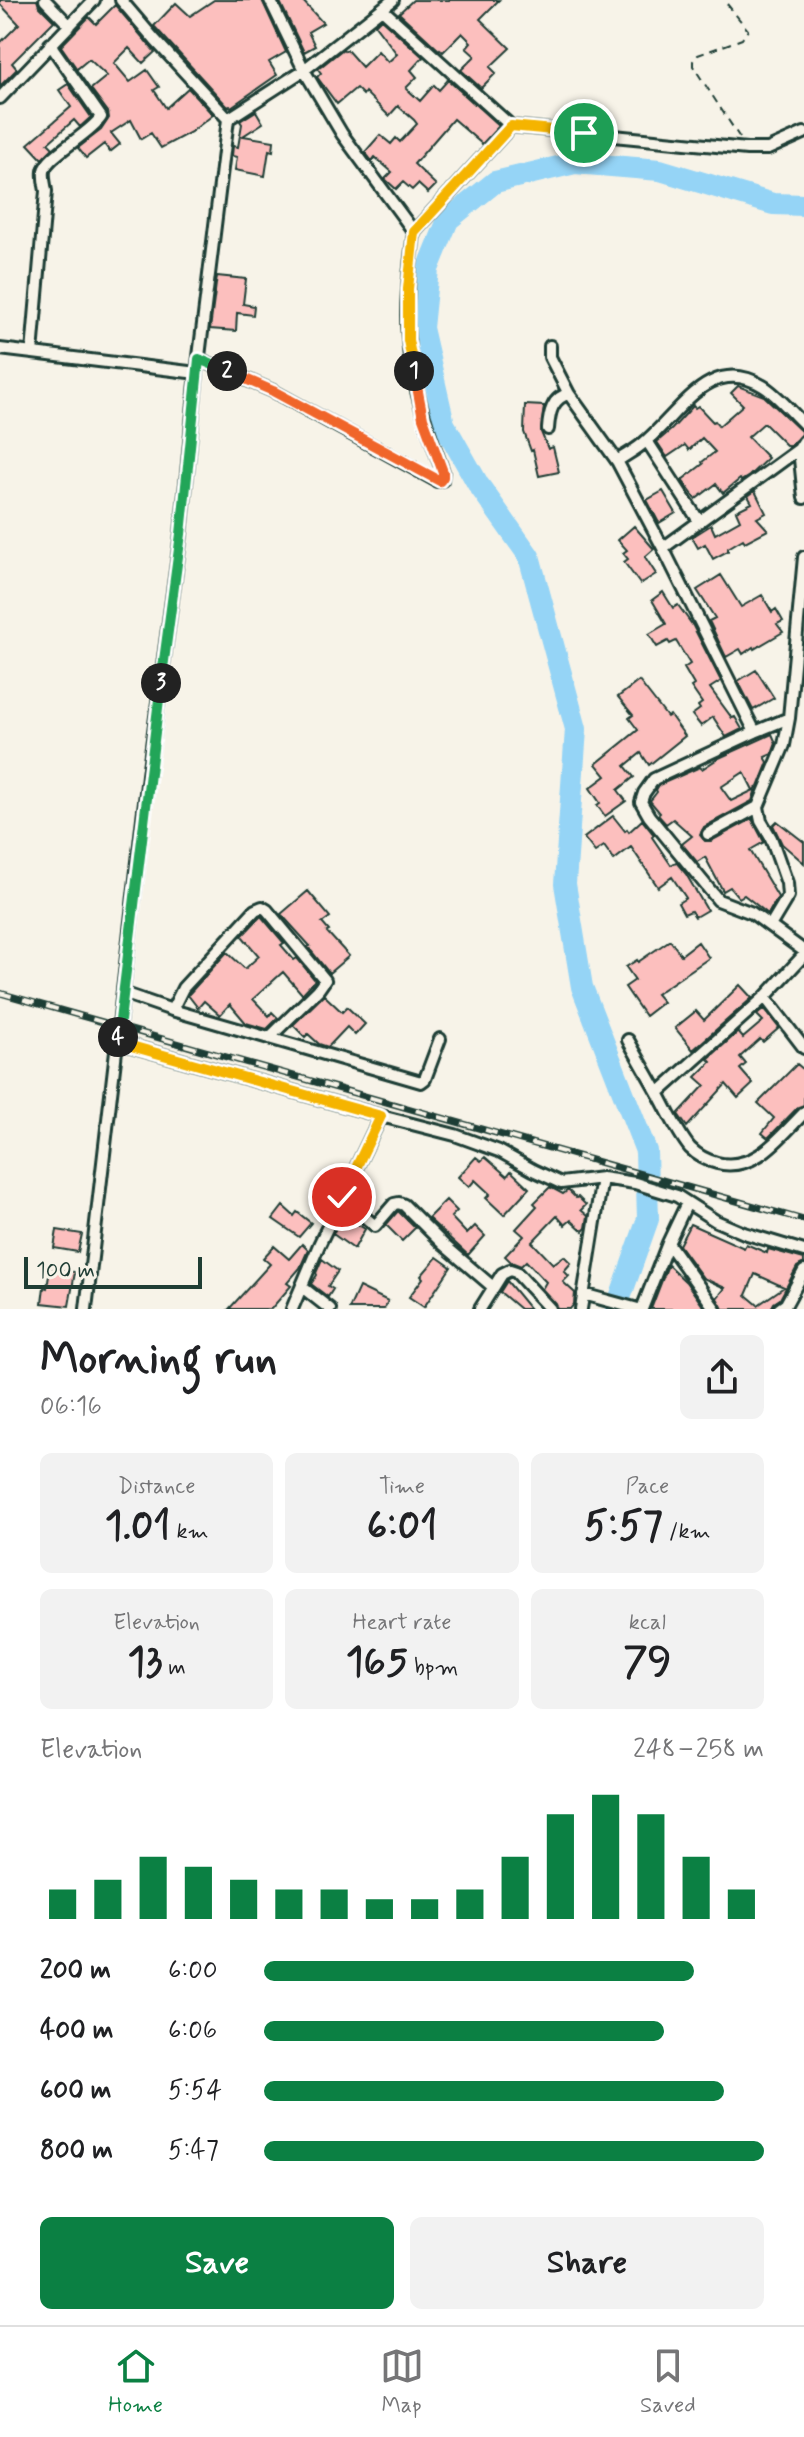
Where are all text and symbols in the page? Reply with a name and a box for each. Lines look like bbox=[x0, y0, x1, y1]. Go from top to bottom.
pin bbox=[550, 99, 618, 167]
icon: arrive bbox=[562, 111, 606, 155]
pin: 2 bbox=[207, 351, 247, 391]
pin: 1 bbox=[394, 351, 434, 391]
text: 2 bbox=[222, 357, 232, 385]
text: 1 bbox=[409, 357, 419, 385]
pin: 3 bbox=[141, 663, 181, 703]
text: 3 bbox=[156, 669, 166, 697]
pin: 4 bbox=[98, 1017, 138, 1057]
text: 4 bbox=[112, 1023, 124, 1051]
pin bbox=[308, 1163, 376, 1231]
icon: check bbox=[320, 1175, 364, 1219]
scale bar bbox=[24, 1253, 202, 1289]
text: 100 m bbox=[36, 1257, 95, 1285]
text: Morning run bbox=[40, 1331, 277, 1389]
button: share bbox=[680, 1335, 764, 1419]
text: 06:16 bbox=[40, 1390, 102, 1424]
text: Distance bbox=[118, 1473, 195, 1501]
text: Time bbox=[379, 1473, 425, 1501]
text: Pace bbox=[625, 1473, 669, 1501]
text: 1.01 bbox=[105, 1501, 171, 1553]
text: 6:01 bbox=[367, 1501, 437, 1553]
text: 5:57 bbox=[584, 1501, 663, 1553]
text: km bbox=[171, 1518, 209, 1546]
text: /km bbox=[663, 1518, 711, 1546]
text: Elevation bbox=[113, 1609, 200, 1637]
text: Heart rate bbox=[353, 1609, 451, 1637]
text: kcal bbox=[629, 1609, 666, 1637]
text: 13 bbox=[128, 1637, 162, 1689]
text: 165 bbox=[346, 1637, 408, 1689]
text: 79 bbox=[623, 1637, 671, 1689]
text: m bbox=[162, 1654, 186, 1682]
text: bpm bbox=[408, 1654, 458, 1682]
text: Elevation bbox=[40, 1733, 142, 1767]
text: 248–258 m bbox=[633, 1733, 764, 1767]
text: 200 m bbox=[40, 1954, 111, 1988]
text: 6:00 bbox=[168, 1954, 218, 1988]
text: 400 m bbox=[40, 2014, 113, 2048]
text: 6:06 bbox=[168, 2014, 217, 2048]
text: 600 m bbox=[40, 2074, 112, 2108]
text: 5:54 bbox=[168, 2074, 222, 2108]
text: 800 m bbox=[40, 2134, 113, 2168]
text: 5:47 bbox=[168, 2134, 219, 2168]
button: Save bbox=[40, 2217, 394, 2309]
button: Share bbox=[410, 2217, 764, 2309]
tab: Home bbox=[108, 2344, 163, 2420]
tab: Map bbox=[380, 2344, 424, 2420]
tab: Saved bbox=[640, 2344, 696, 2420]

